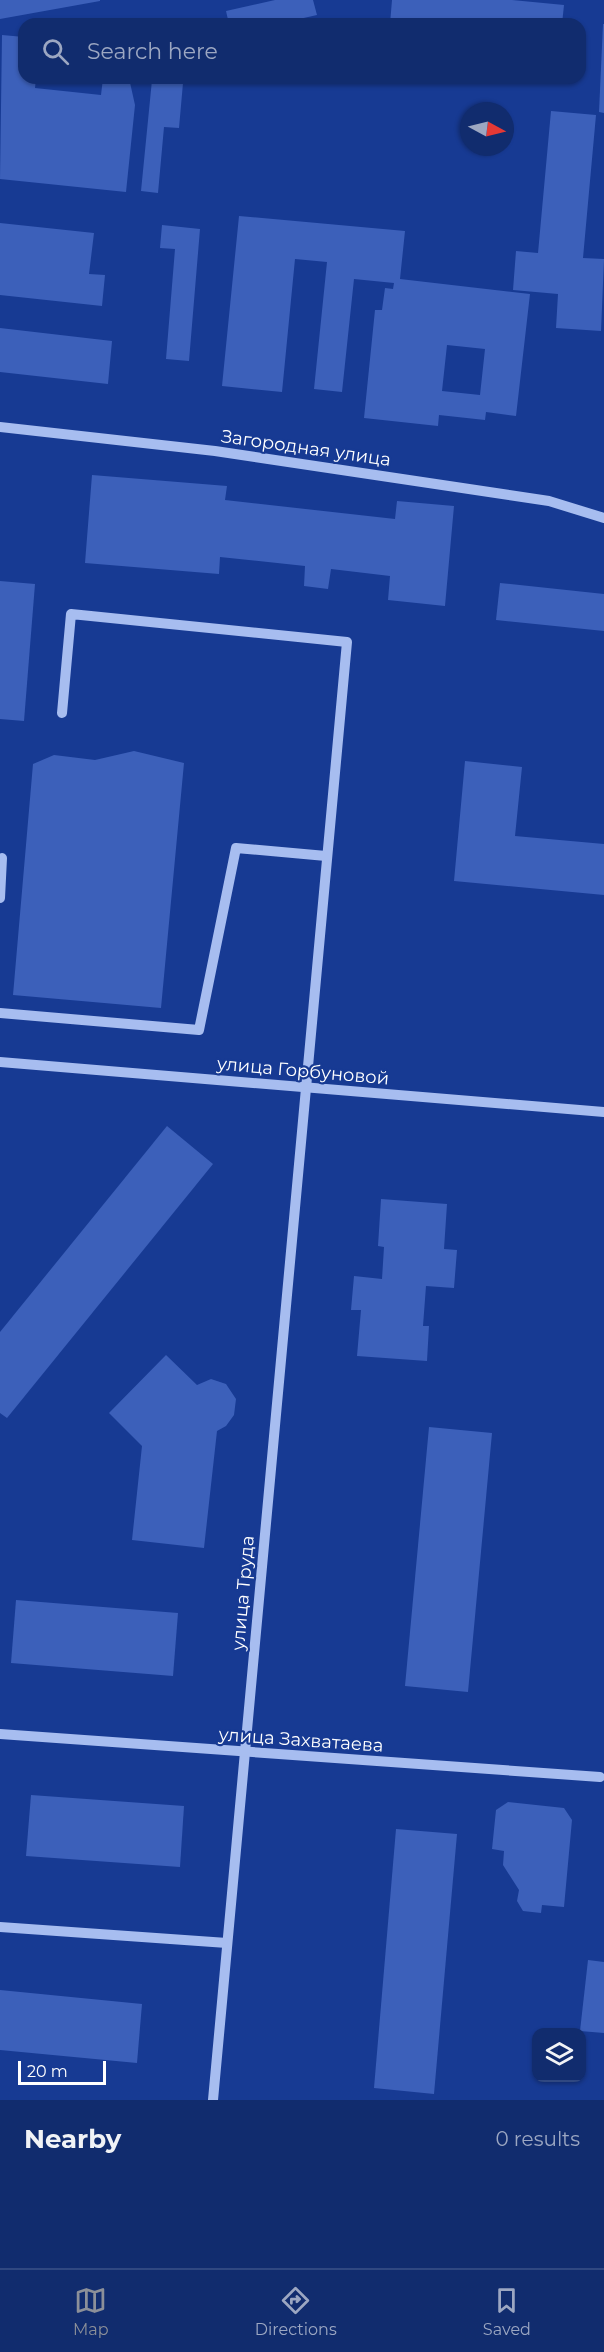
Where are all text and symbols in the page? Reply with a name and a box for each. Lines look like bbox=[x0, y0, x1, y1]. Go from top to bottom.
search box bbox=[18, 18, 586, 84]
icon: search bbox=[39, 35, 72, 68]
text: Search here bbox=[87, 38, 218, 65]
north arrow bbox=[460, 102, 514, 156]
street label: Загородная улица bbox=[220, 425, 392, 471]
street label: улица Горбуновой bbox=[215, 1052, 390, 1089]
street label: улица Труда bbox=[227, 1535, 259, 1652]
street label: улица Захватаева bbox=[217, 1723, 384, 1757]
map controls bbox=[532, 2028, 586, 2082]
button: layers bbox=[532, 2028, 586, 2082]
scale bar bbox=[18, 2058, 106, 2086]
text: 20 m bbox=[27, 2062, 68, 2081]
text: Nearby bbox=[24, 2123, 121, 2155]
text: 0 results bbox=[495, 2127, 580, 2151]
tab: Map bbox=[73, 2284, 109, 2339]
tab: Directions bbox=[255, 2284, 337, 2339]
tab: Saved bbox=[483, 2284, 531, 2339]

